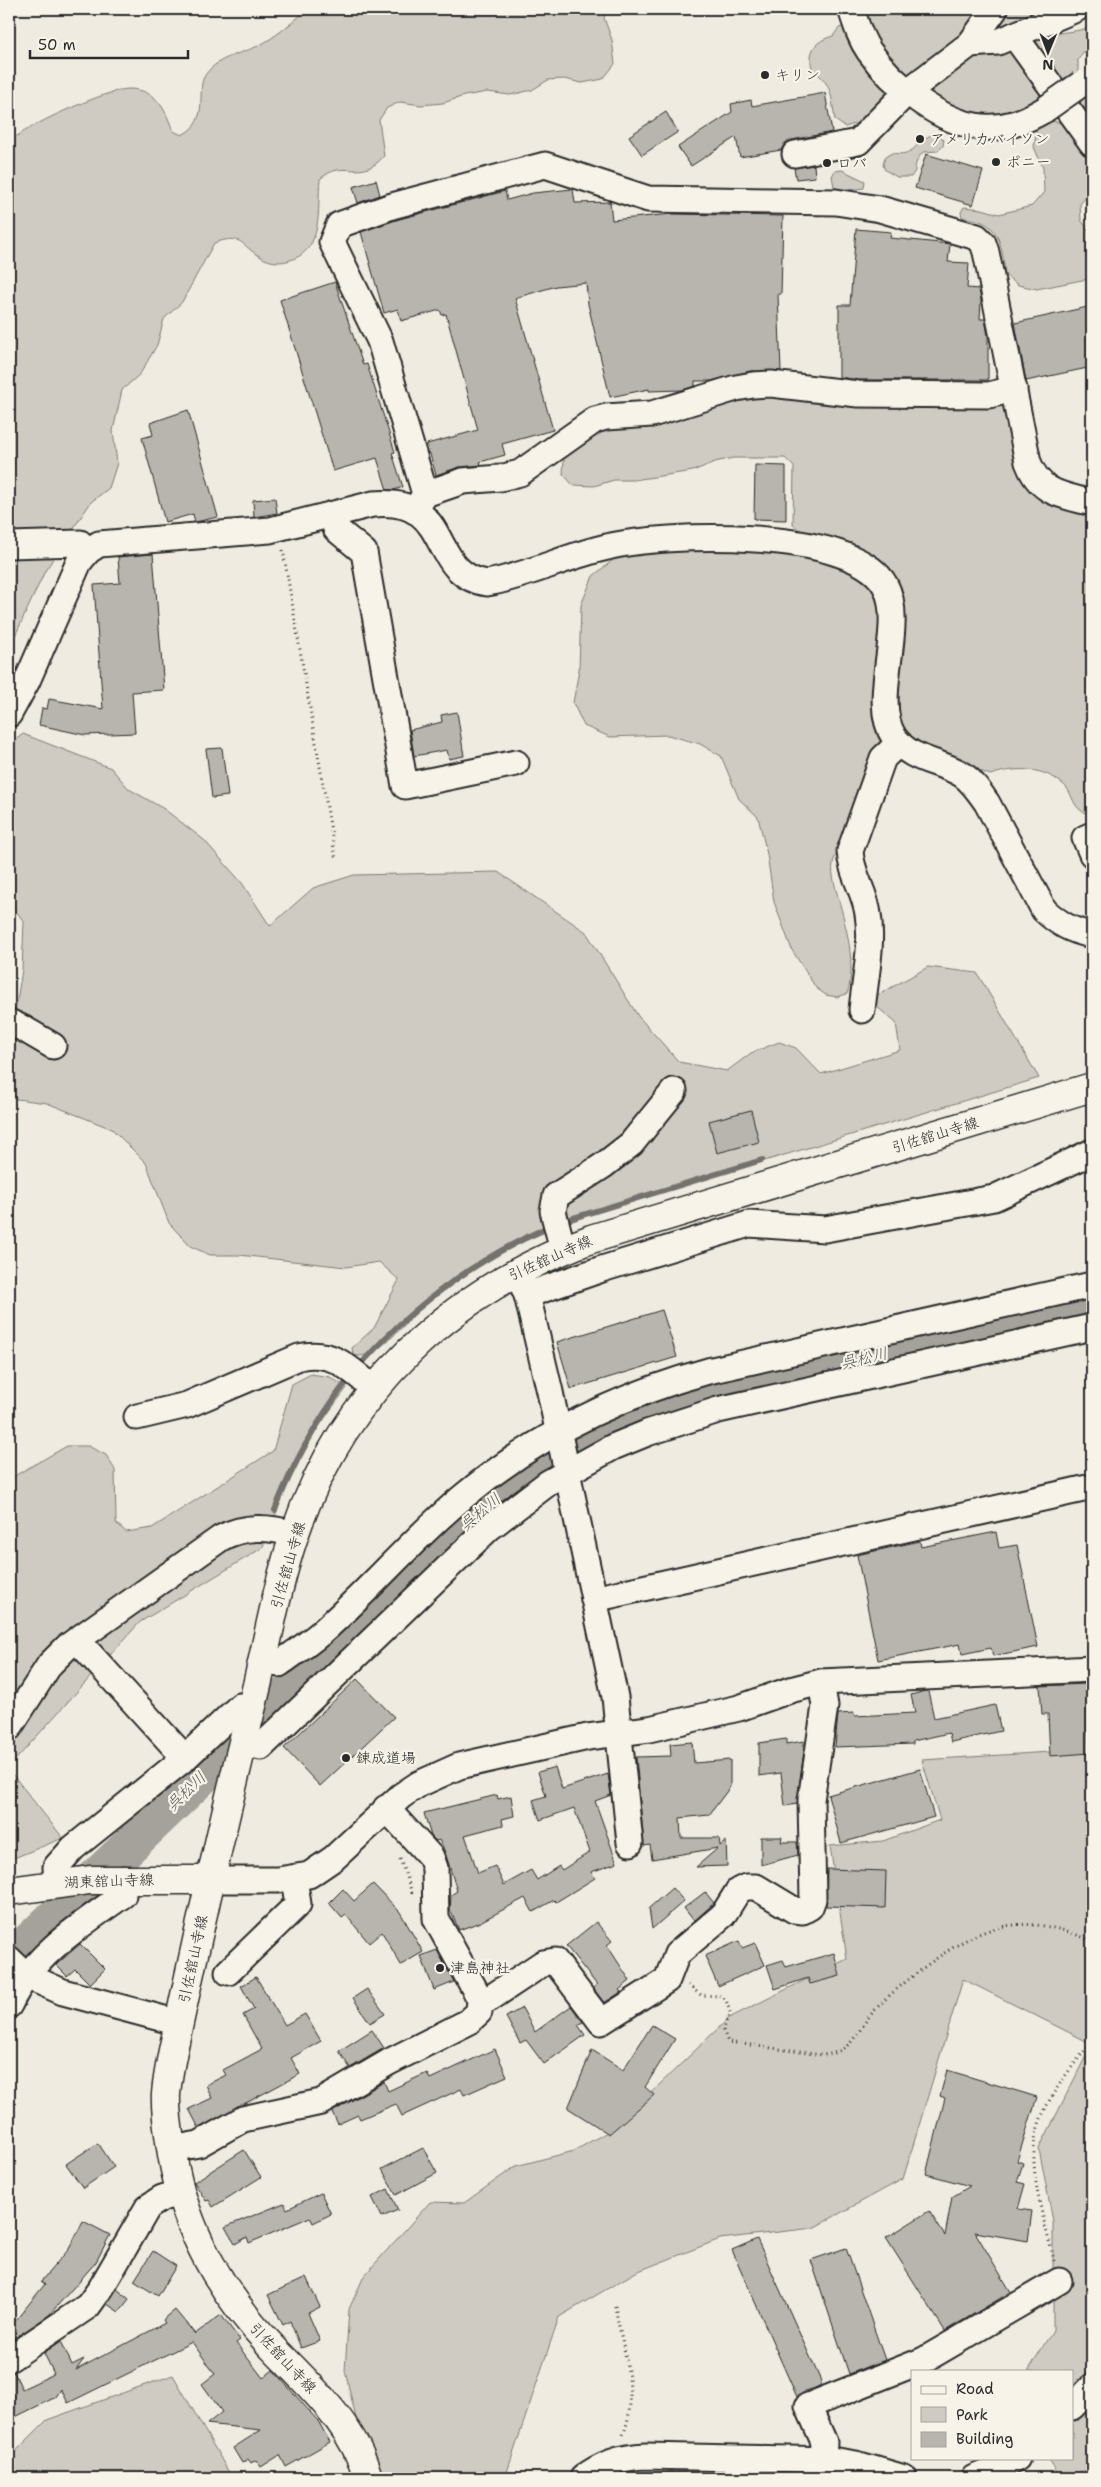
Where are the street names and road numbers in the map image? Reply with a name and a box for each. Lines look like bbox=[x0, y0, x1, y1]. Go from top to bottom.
street label: 引佐舘山寺線 bbox=[889, 1112, 981, 1158]
street label: 引佐舘山寺線 bbox=[505, 1231, 595, 1285]
street label: 引佐舘山寺線 bbox=[266, 1519, 310, 1611]
street label: 湖東舘山寺線 bbox=[64, 1869, 154, 1893]
street label: 引佐舘山寺線 bbox=[174, 1913, 212, 2005]
street label: 引佐舘山寺線 bbox=[245, 2318, 321, 2398]

